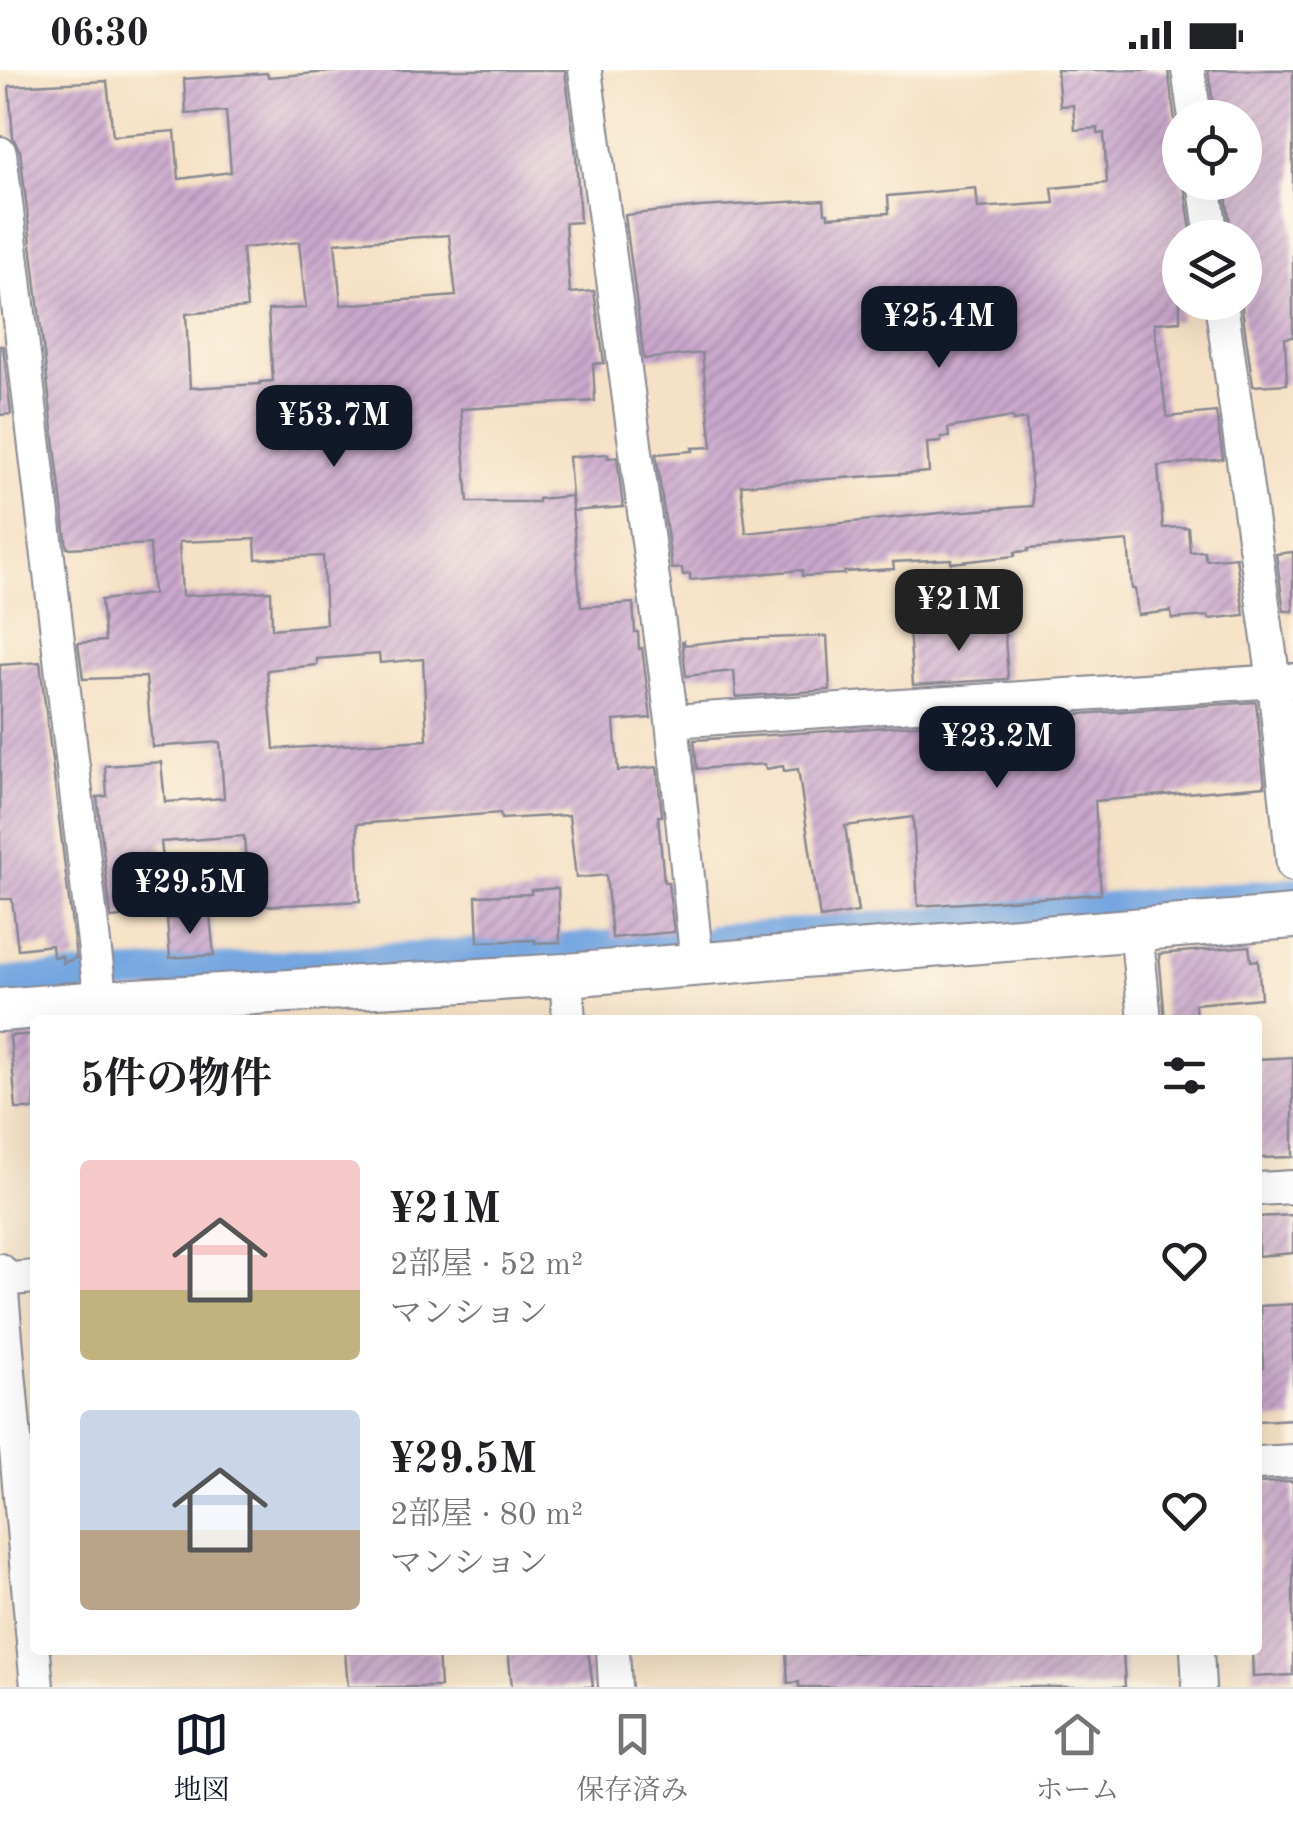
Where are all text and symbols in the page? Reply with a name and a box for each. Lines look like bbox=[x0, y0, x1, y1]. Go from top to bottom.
text: 06:30 bbox=[50, 16, 149, 54]
map controls bbox=[1162, 100, 1262, 320]
button: locate bbox=[1162, 100, 1262, 200]
button: layers bbox=[1162, 220, 1262, 320]
pin: ¥25.4M bbox=[858, 286, 1020, 371]
text: ¥25.4M bbox=[883, 302, 995, 334]
pin: ¥53.7M bbox=[253, 385, 415, 470]
text: ¥53.7M bbox=[278, 401, 390, 433]
pin: ¥21M bbox=[900, 569, 1018, 654]
text: ¥21M bbox=[917, 585, 1001, 617]
pin: ¥23.2M bbox=[916, 706, 1078, 791]
text: ¥23.2M bbox=[941, 722, 1053, 754]
pin: ¥29.5M bbox=[109, 852, 271, 937]
text: ¥29.5M bbox=[134, 868, 246, 900]
icon: filters bbox=[1157, 1048, 1212, 1103]
text: 5件の物件 bbox=[80, 1060, 272, 1102]
text: ¥21M bbox=[390, 1190, 500, 1232]
icon: home bbox=[160, 1200, 280, 1320]
icon: heart bbox=[1157, 1233, 1212, 1288]
text: 2部屋 · 52 m² bbox=[390, 1250, 583, 1282]
text: マンション bbox=[390, 1299, 549, 1331]
text: ¥29.5M bbox=[390, 1440, 537, 1482]
icon: home bbox=[160, 1450, 280, 1570]
icon: heart bbox=[1157, 1483, 1212, 1538]
text: 2部屋 · 80 m² bbox=[390, 1500, 583, 1532]
text: マンション bbox=[390, 1549, 549, 1581]
tab: 地図 bbox=[173, 1707, 230, 1810]
tab: 保存済み bbox=[576, 1707, 689, 1810]
tab: ホーム bbox=[1035, 1707, 1120, 1810]

